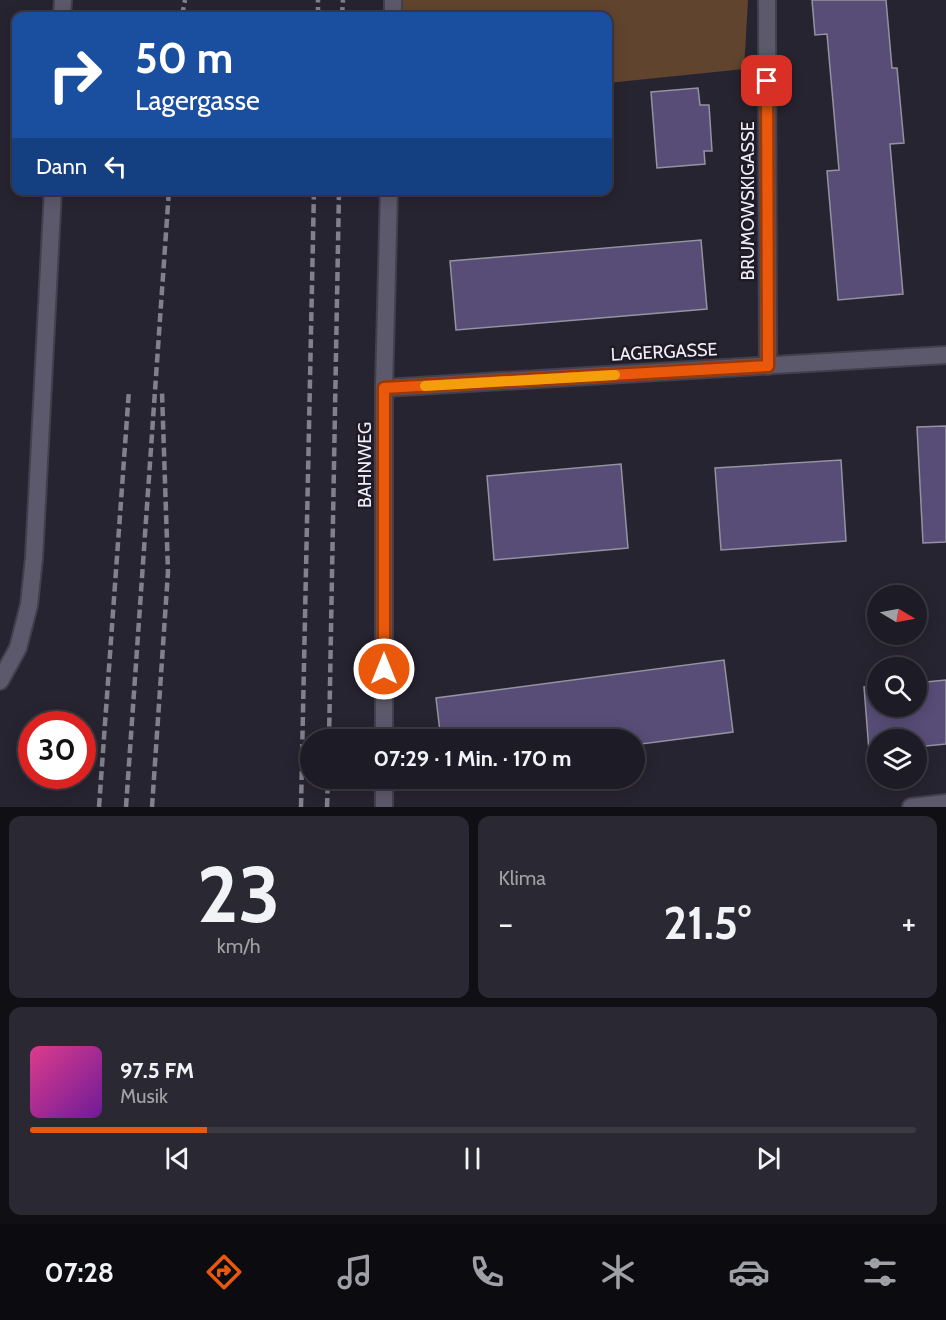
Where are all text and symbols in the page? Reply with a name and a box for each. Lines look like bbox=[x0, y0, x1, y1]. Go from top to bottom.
text: 50 m bbox=[135, 32, 233, 84]
icon: right bbox=[36, 36, 114, 114]
pin bbox=[741, 55, 792, 106]
icon: arrive bbox=[750, 64, 783, 97]
text: Lagergasse bbox=[135, 84, 260, 117]
street label: BRUMOWSKIGASSE bbox=[737, 121, 759, 281]
icon: left bbox=[99, 150, 132, 183]
text: Dann bbox=[36, 153, 87, 180]
street label: LAGERGASSE bbox=[610, 338, 718, 366]
street label: BAHNWEG bbox=[354, 422, 376, 508]
north arrow bbox=[867, 585, 927, 645]
map controls bbox=[867, 585, 927, 789]
position arrow bbox=[352, 637, 416, 701]
button: search bbox=[867, 657, 927, 717]
speed limit sign: 30 bbox=[18, 711, 96, 789]
button: layers bbox=[867, 729, 927, 789]
text: 07:29 · 1 Min. · 170 m bbox=[374, 745, 571, 772]
text: 23 bbox=[197, 847, 280, 942]
text: Klima bbox=[499, 866, 546, 890]
text: 21.5° bbox=[663, 896, 751, 950]
text: − bbox=[499, 903, 513, 943]
text: + bbox=[901, 903, 916, 943]
text: km/h bbox=[217, 934, 261, 958]
text: 97.5 FM bbox=[120, 1057, 194, 1084]
text: Musik bbox=[120, 1084, 168, 1108]
icon: previous bbox=[161, 1142, 194, 1175]
icon: pause bbox=[456, 1142, 489, 1175]
icon: next bbox=[752, 1142, 785, 1175]
icon: directions bbox=[203, 1251, 245, 1293]
icon: music bbox=[334, 1251, 376, 1293]
icon: phone bbox=[466, 1251, 508, 1293]
icon: climate bbox=[597, 1251, 639, 1293]
icon: car bbox=[728, 1251, 770, 1293]
icon: filters bbox=[859, 1251, 901, 1293]
text: 07:28 bbox=[45, 1256, 114, 1289]

